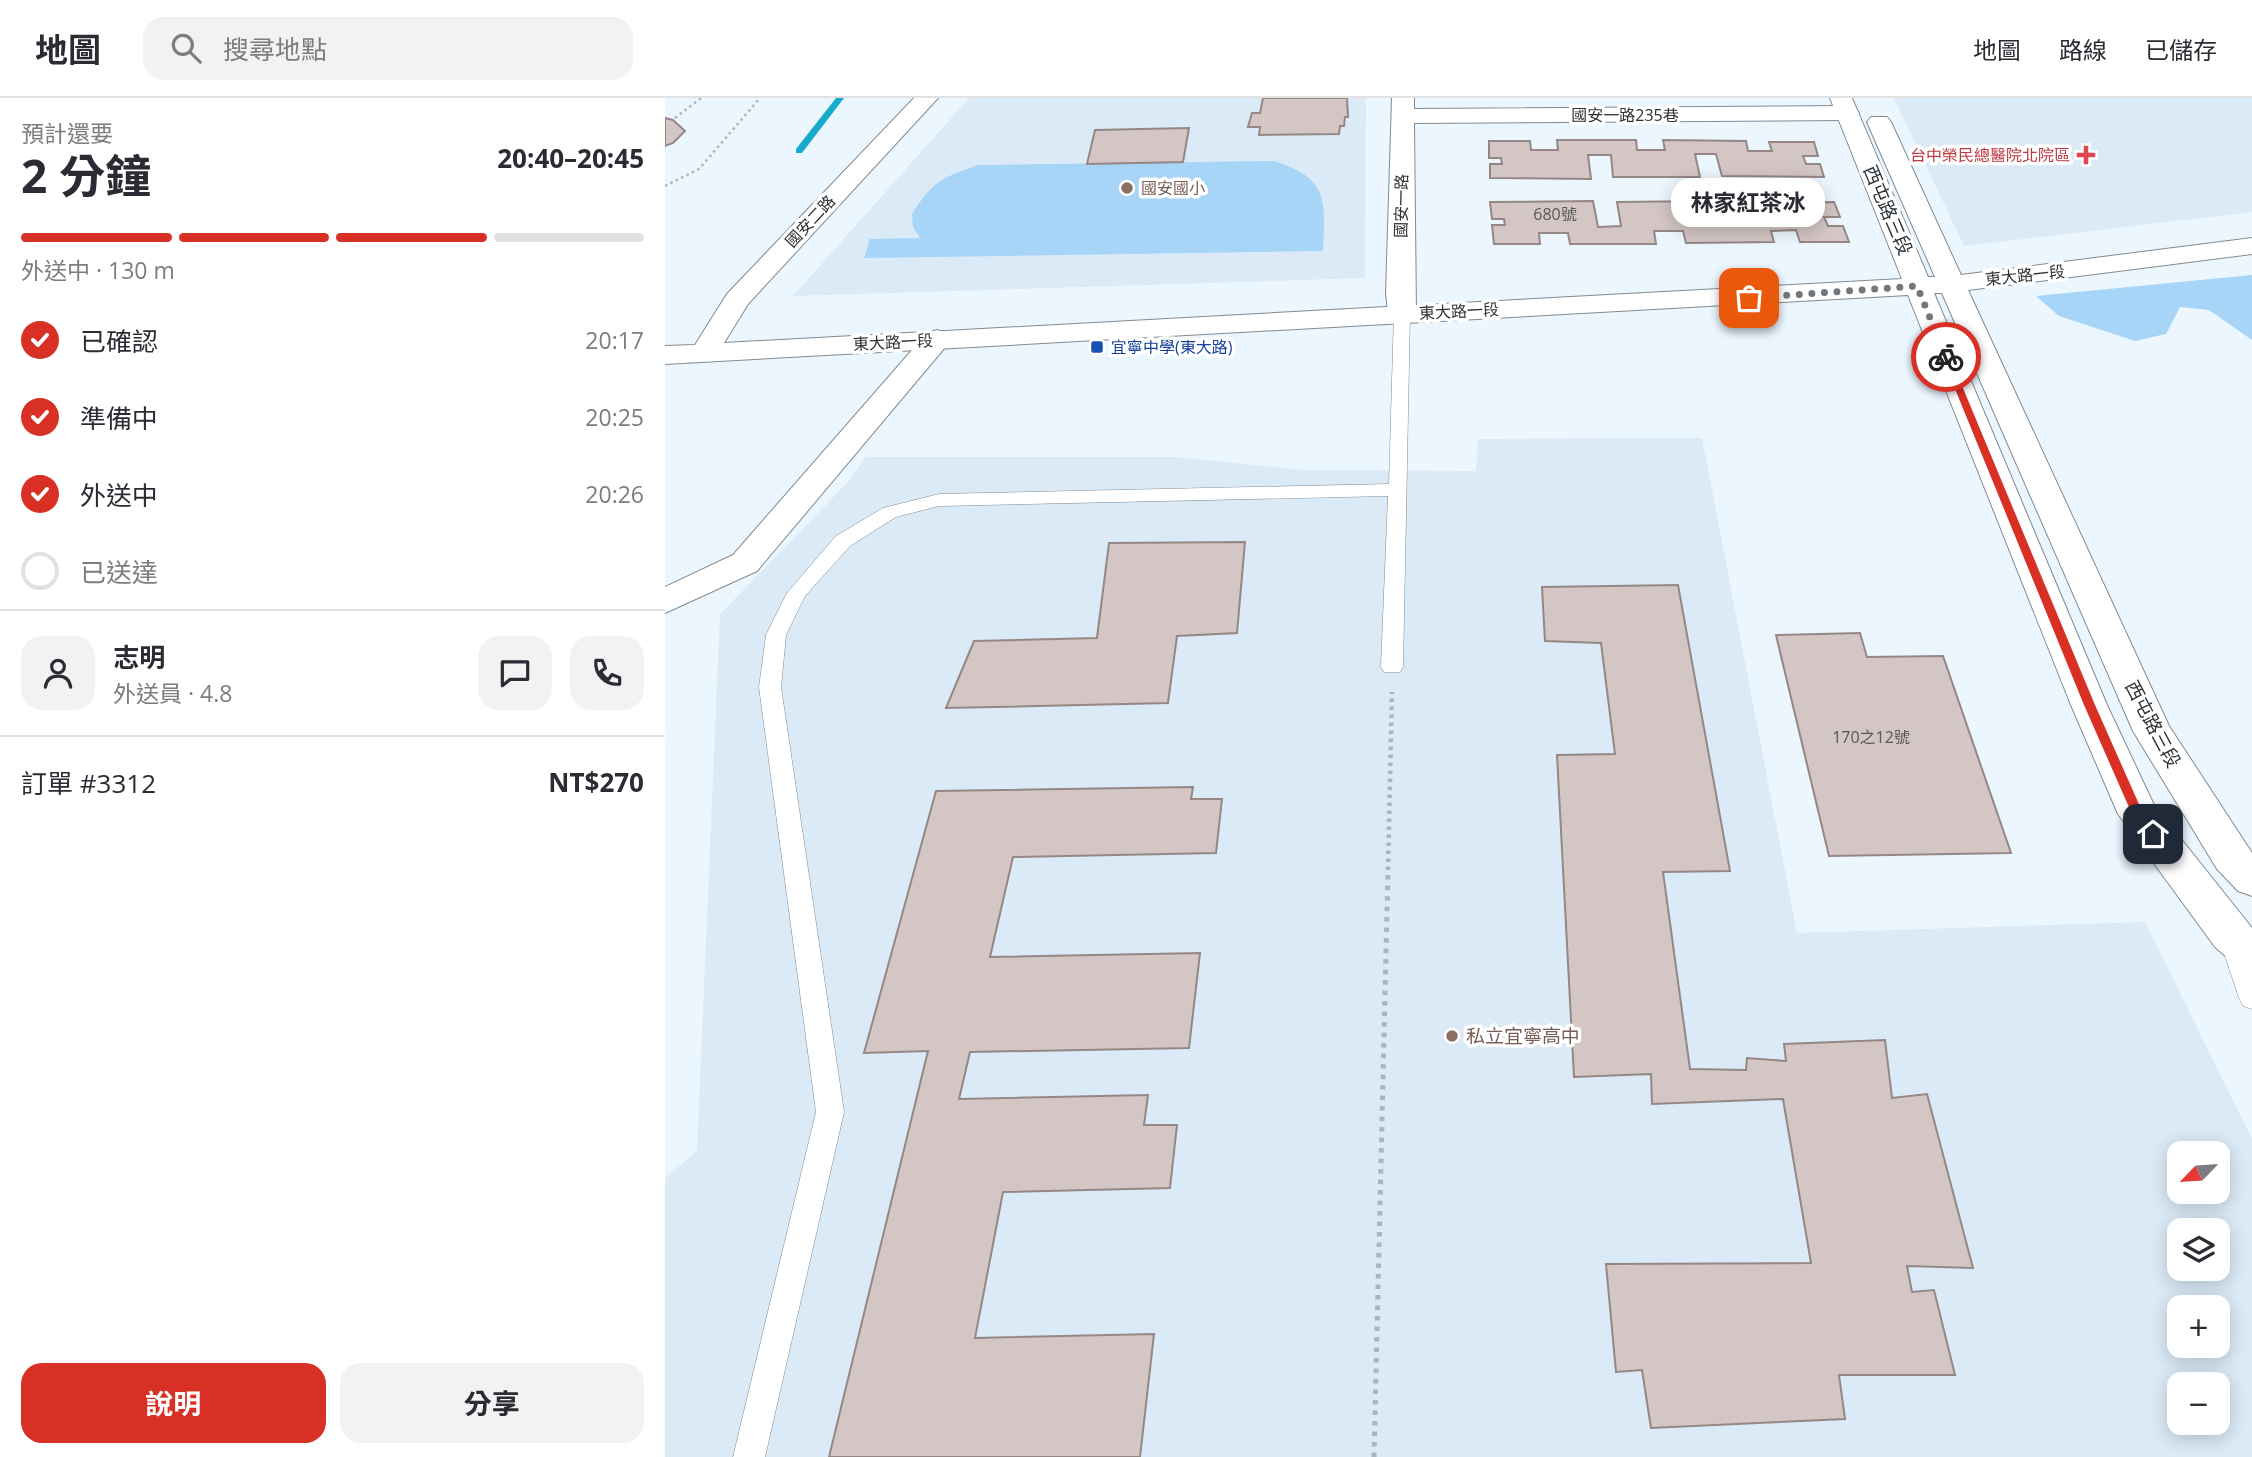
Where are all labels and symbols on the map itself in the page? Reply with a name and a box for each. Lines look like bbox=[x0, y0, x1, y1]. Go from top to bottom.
street label: 國安一路235巷 bbox=[1571, 104, 1679, 126]
place label: 台中榮民總醫院北院區 bbox=[1910, 144, 2070, 166]
marker: 台中榮民總醫院北院區 bbox=[2076, 145, 2096, 165]
street label: 西屯路三段 bbox=[1857, 161, 1919, 259]
street label: 國安一路 bbox=[1389, 174, 1413, 238]
place label: 國安國小 bbox=[1141, 177, 1205, 199]
callout: 林家紅茶冰 bbox=[1672, 179, 1826, 228]
marker: 國安國小 bbox=[1119, 180, 1135, 196]
street label: 國安二路 bbox=[780, 190, 840, 252]
house number: 680號 bbox=[1533, 203, 1577, 225]
street label: 東大路一段 bbox=[1984, 260, 2066, 290]
pin bbox=[1719, 268, 1779, 328]
street label: 東大路一段 bbox=[1418, 298, 1500, 324]
courier bbox=[1911, 322, 1981, 392]
street label: 東大路一段 bbox=[852, 329, 934, 355]
place label: 宜寧中學(東大路) bbox=[1111, 336, 1233, 358]
marker: 宜寧中學(東大路) bbox=[1089, 339, 1105, 355]
street label: 西屯路三段 bbox=[2119, 676, 2187, 772]
house number: 170之12號 bbox=[1832, 726, 1910, 748]
pin bbox=[2123, 804, 2183, 864]
place label: 私立宜寧高中 bbox=[1466, 1023, 1580, 1049]
marker: 私立宜寧高中 bbox=[1444, 1028, 1460, 1044]
north arrow bbox=[2167, 1141, 2229, 1204]

